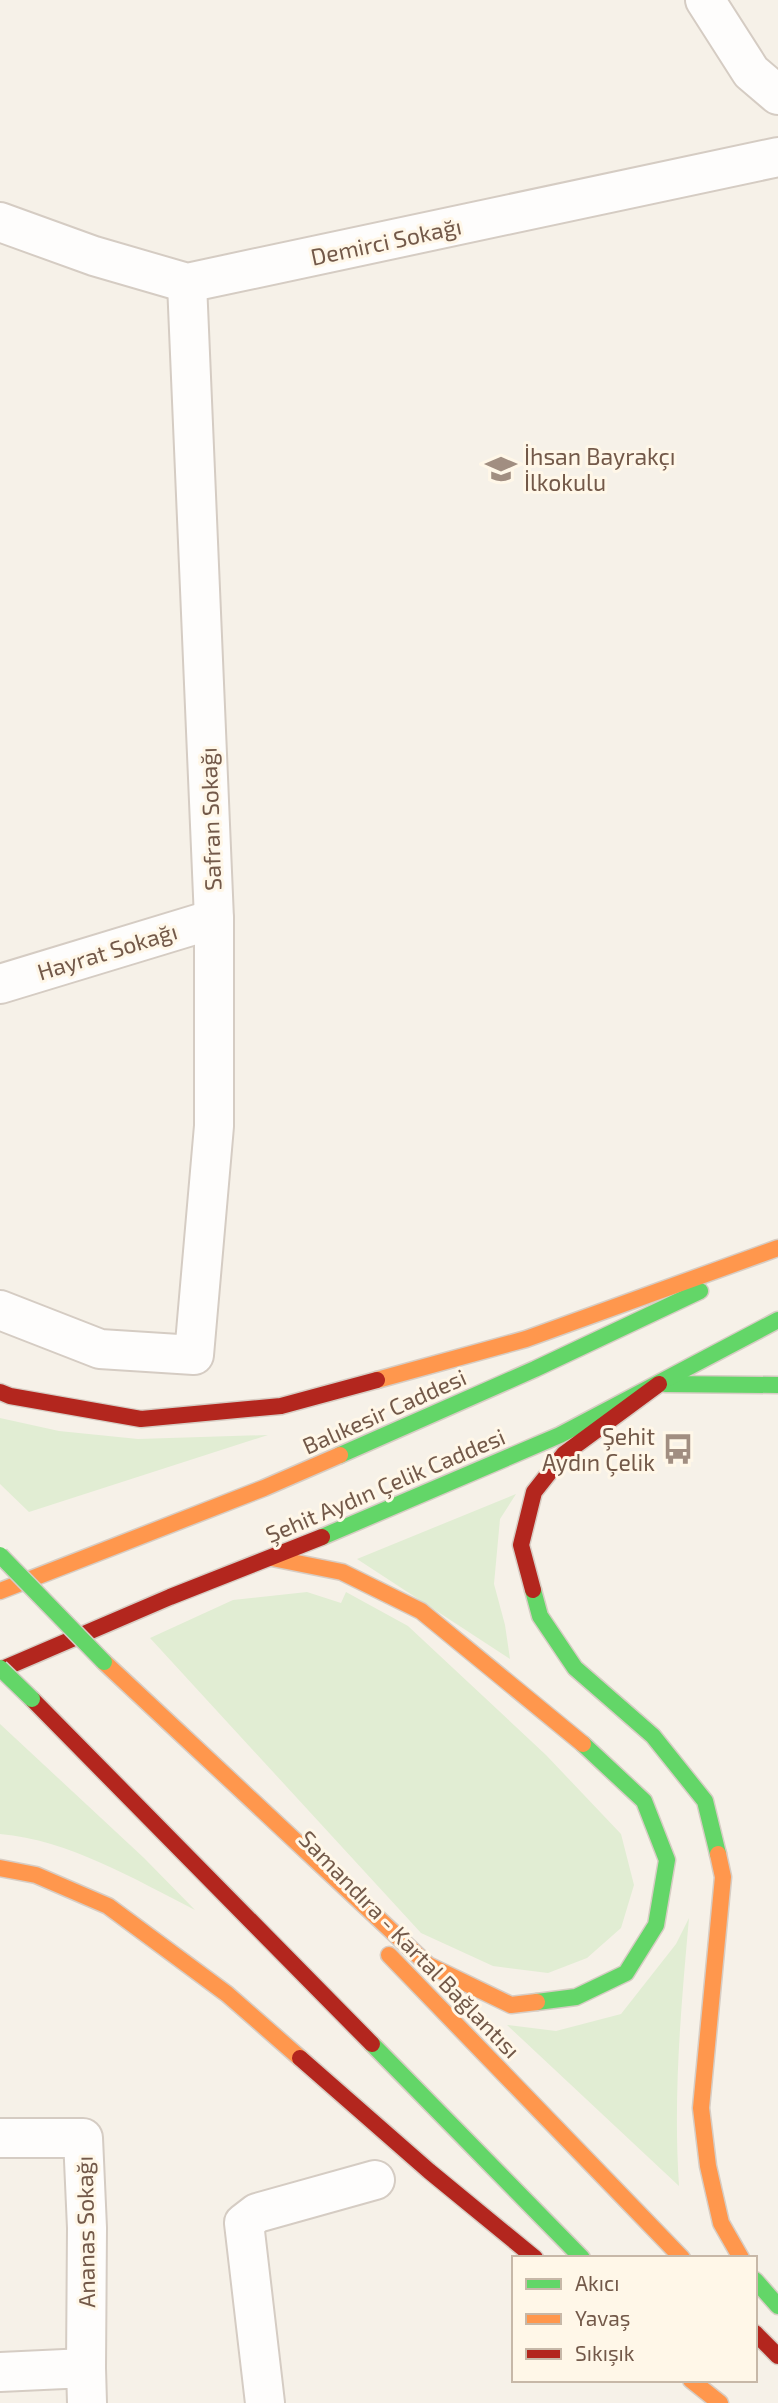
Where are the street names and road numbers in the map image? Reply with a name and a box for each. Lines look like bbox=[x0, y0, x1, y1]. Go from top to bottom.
street label: Demirci Sokağı bbox=[308, 211, 464, 271]
street label: Safran Sokağı bbox=[194, 747, 226, 891]
street label: Hayrat Sokağı bbox=[34, 916, 180, 986]
street label: Balıkesir Caddesi bbox=[298, 1362, 470, 1460]
street label: Şehit Aydın Çelik Caddesi bbox=[261, 1422, 509, 1549]
street label: Samandıra - Kartal Bağlantısı bbox=[294, 1824, 526, 2064]
street label: Ananas Sokağı bbox=[70, 2156, 100, 2308]

